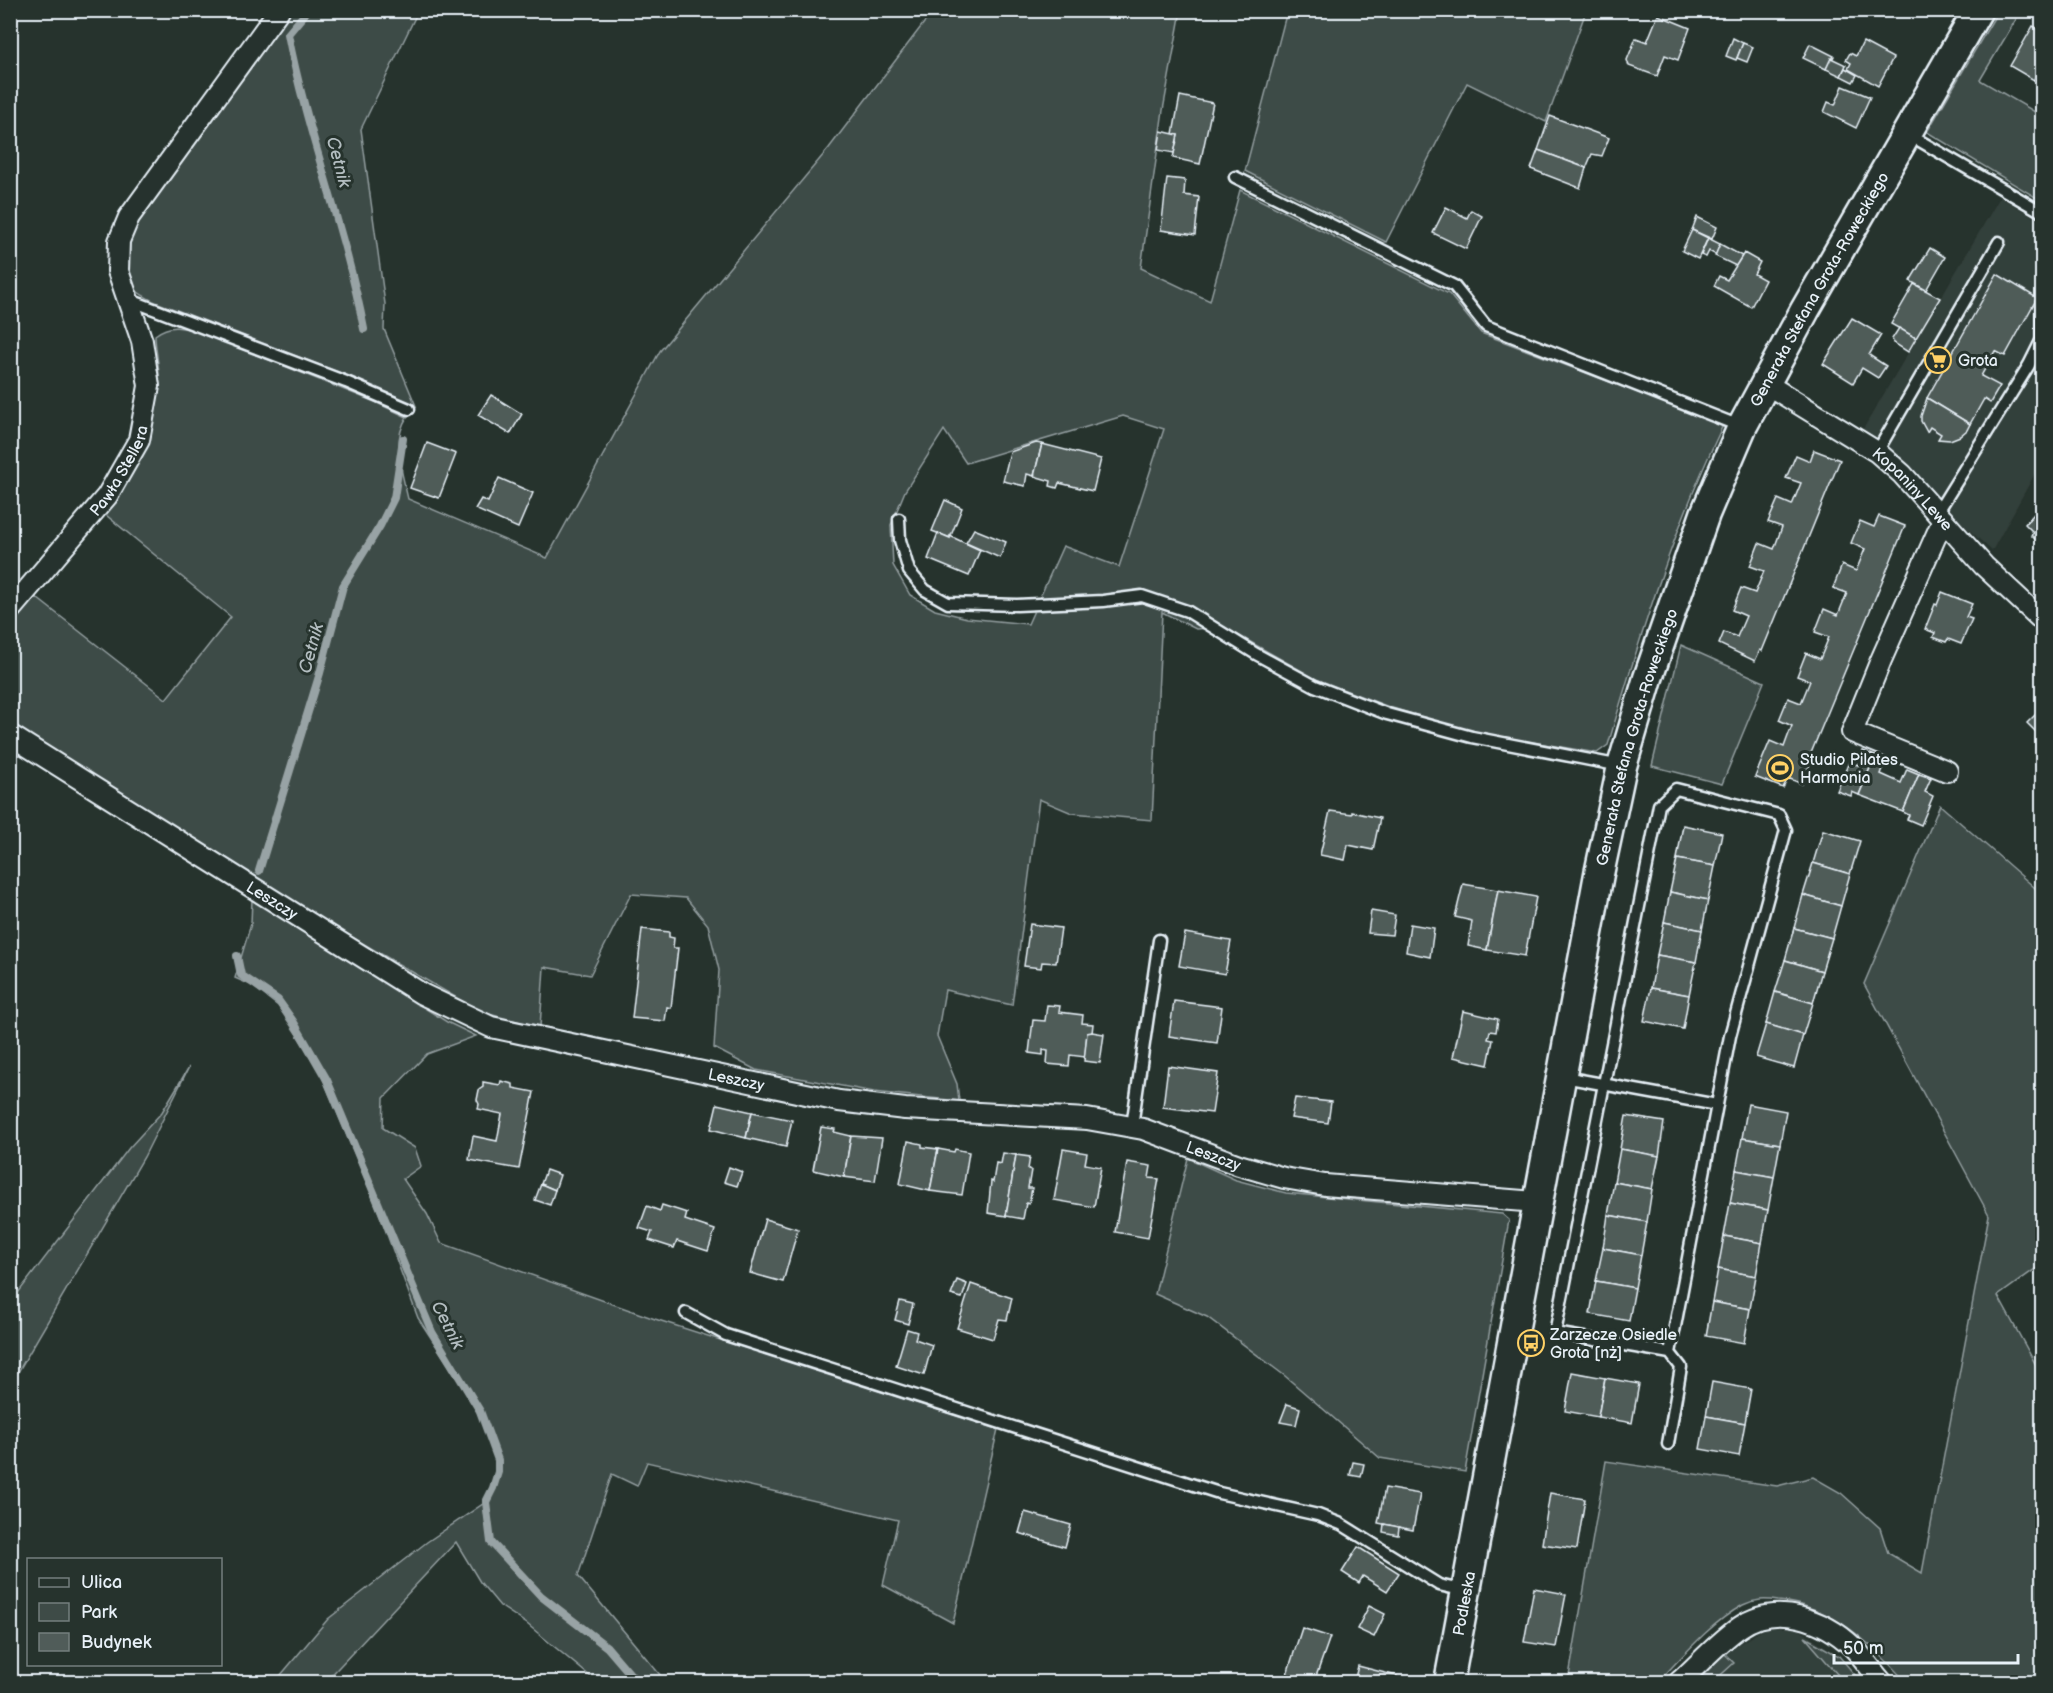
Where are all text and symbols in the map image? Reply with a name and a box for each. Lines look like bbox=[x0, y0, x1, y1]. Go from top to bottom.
water label: Cetnik bbox=[322, 134, 356, 191]
street label: Generała Stefana Grota-Roweckiego bbox=[1747, 169, 1894, 410]
supermarket icon: Grota bbox=[1923, 345, 1953, 375]
place label: Grota bbox=[1958, 352, 1998, 371]
street label: Pawła Stellera bbox=[86, 424, 153, 520]
street label: Kopaniny Lewe bbox=[1868, 444, 1956, 536]
street label: Generała Stefana Grota-Roweckiego bbox=[1593, 606, 1682, 867]
water label: Cetnik bbox=[295, 619, 329, 676]
place label: Studio Pilates Harmonia bbox=[1800, 751, 1898, 788]
sports icon: Studio Pilates Harmonia bbox=[1765, 753, 1795, 783]
street label: Leszczy bbox=[242, 878, 301, 925]
street label: Leszczy bbox=[706, 1065, 767, 1096]
street label: Leszczy bbox=[1183, 1138, 1244, 1176]
water label: Cetnik bbox=[426, 1297, 469, 1354]
place label: Zarzecze Osiedle Grota [nż] bbox=[1549, 1326, 1678, 1363]
bus stop icon: Zarzecze Osiedle Grota [nż] bbox=[1516, 1328, 1546, 1358]
legend bbox=[27, 1558, 222, 1666]
street label: Podleska bbox=[1450, 1570, 1480, 1637]
text: Ulica bbox=[81, 1572, 122, 1593]
text: Park bbox=[81, 1602, 117, 1623]
scale bar bbox=[1834, 1627, 2018, 1665]
text: Budynek bbox=[81, 1632, 152, 1653]
text: 50 m bbox=[1843, 1638, 1884, 1659]

